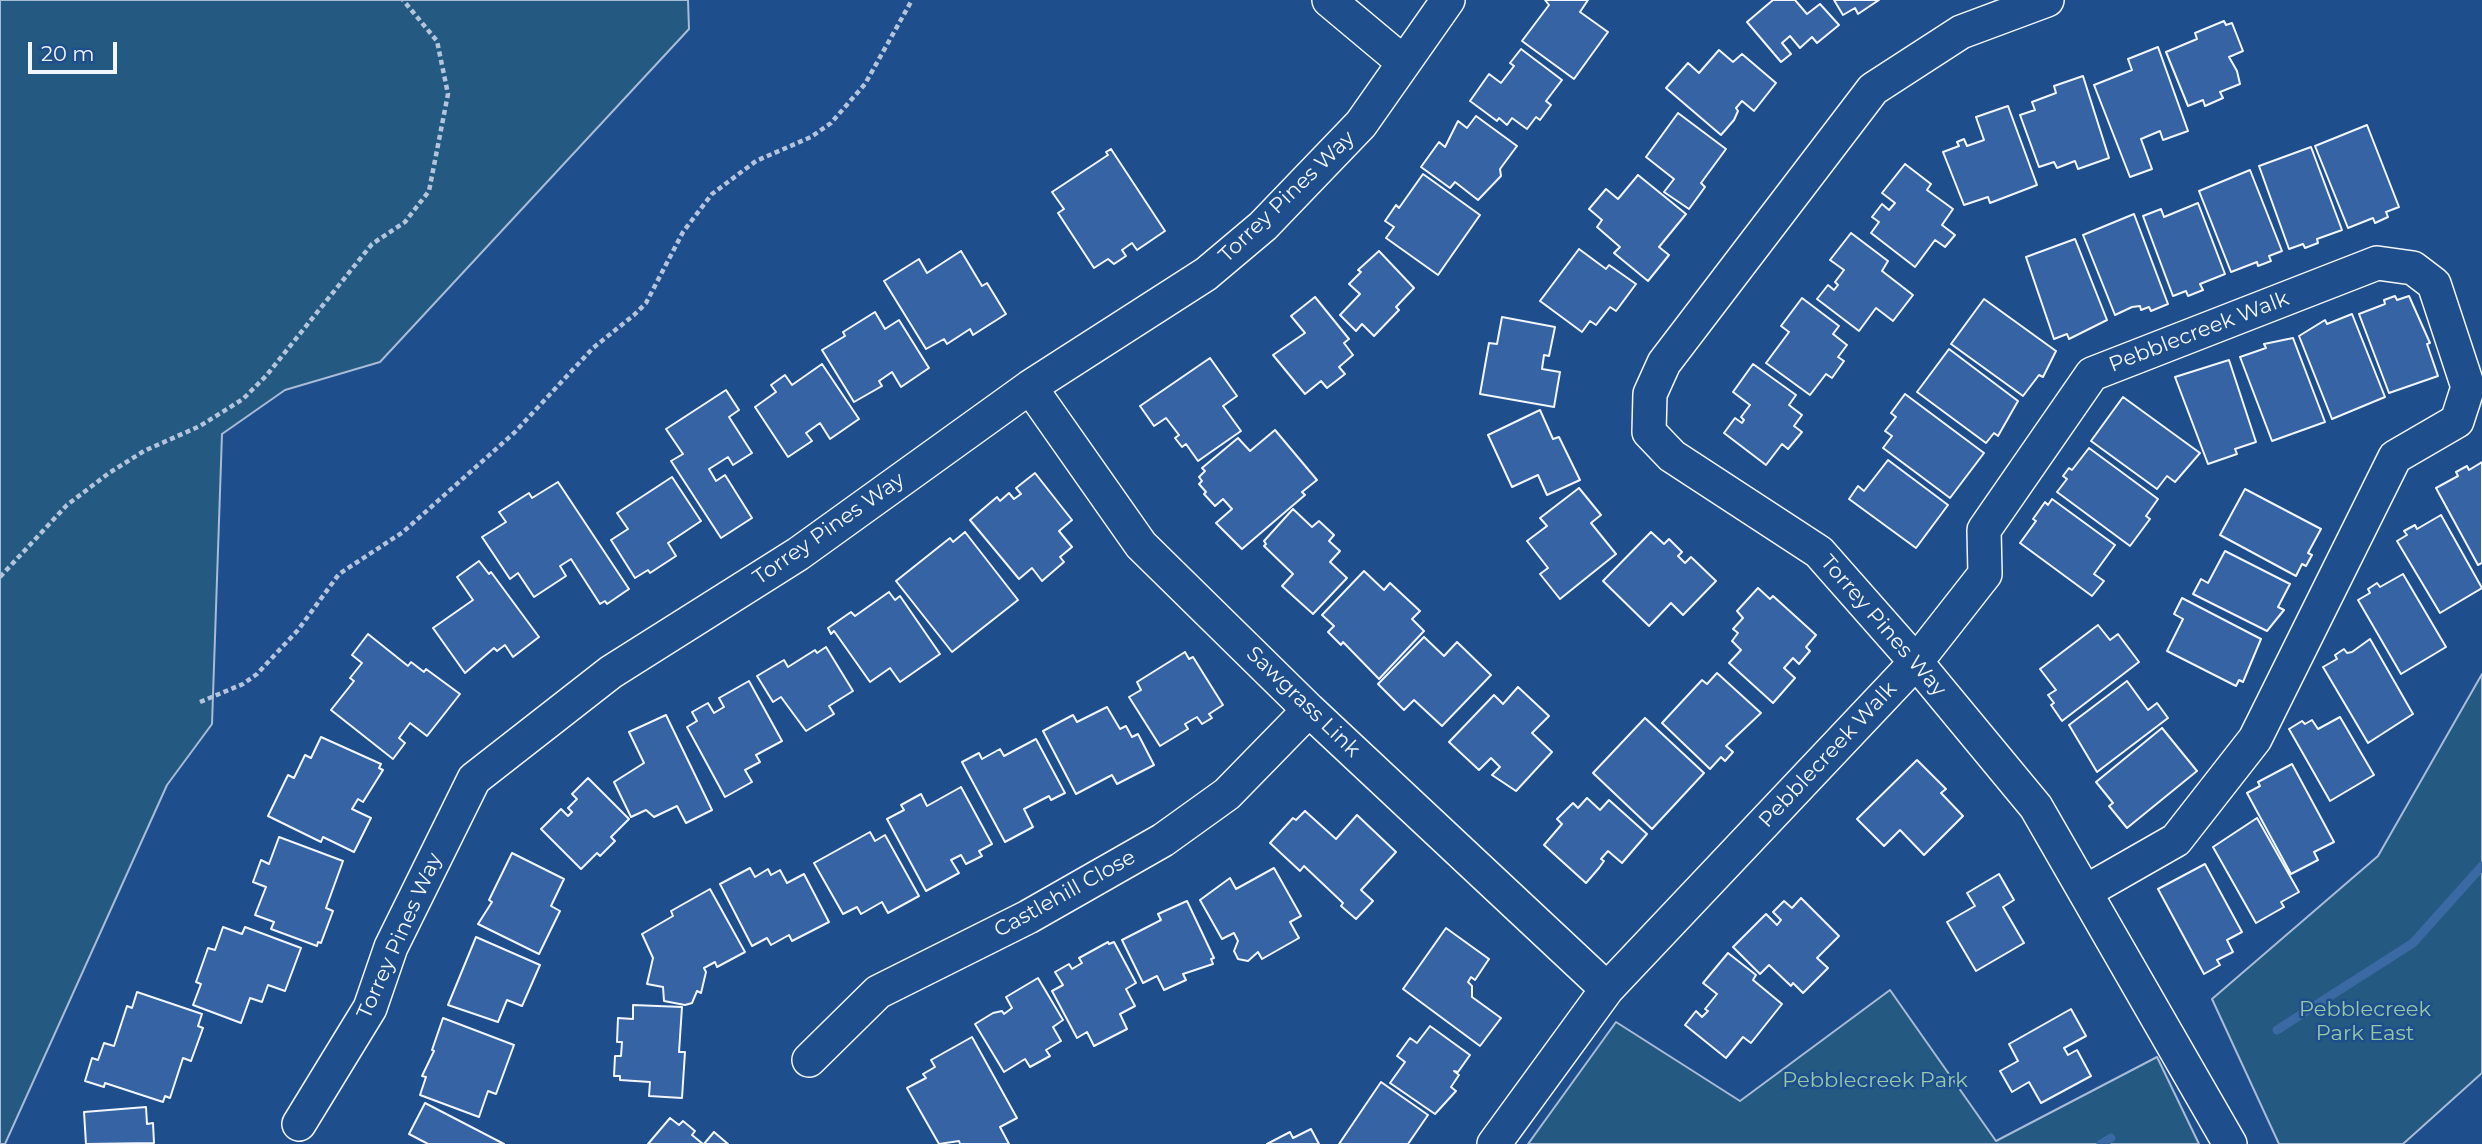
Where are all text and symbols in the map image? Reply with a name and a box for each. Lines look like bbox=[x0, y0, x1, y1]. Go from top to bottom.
scale bar bbox=[32, 28, 121, 72]
text: 20 m bbox=[41, 41, 95, 66]
street label: Torrey Pines Way bbox=[1214, 126, 1360, 268]
street label: Pebblecreek Walk bbox=[2106, 286, 2292, 378]
street label: Torrey Pines Way bbox=[749, 467, 909, 591]
street label: Torrey Pines Way bbox=[1815, 550, 1951, 702]
street label: Sawgrass Link bbox=[1241, 641, 1365, 763]
street label: Pebblecreek Walk bbox=[1754, 677, 1902, 833]
street label: Castlehill Close bbox=[990, 845, 1140, 943]
street label: Torrey Pines Way bbox=[352, 849, 448, 1023]
park label: Pebblecreek Park East bbox=[2299, 997, 2431, 1047]
park label: Pebblecreek Park bbox=[1782, 1068, 1968, 1094]

